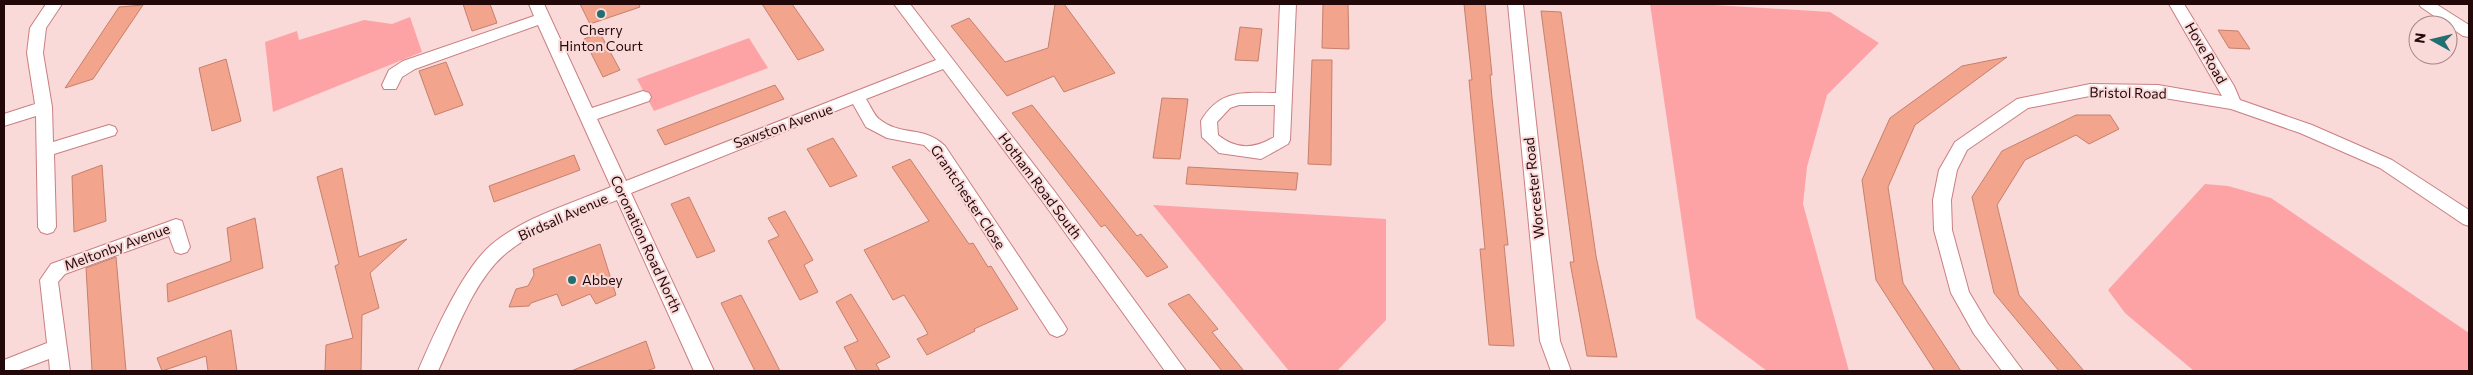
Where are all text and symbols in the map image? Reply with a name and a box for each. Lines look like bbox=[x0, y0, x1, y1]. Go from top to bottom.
marker: Cherry Hinton Court bbox=[595, 8, 607, 20]
north arrow bbox=[2408, 15, 2458, 65]
street label: Hove Road bbox=[2182, 19, 2231, 87]
place label: Cherry Hinton Court bbox=[559, 21, 643, 54]
text: N bbox=[2410, 32, 2429, 45]
street label: Bristol Road bbox=[2089, 83, 2167, 102]
street label: Sawston Avenue bbox=[731, 100, 835, 151]
street label: Hotham Road South bbox=[995, 129, 1086, 242]
street label: Worcester Road bbox=[1520, 137, 1547, 239]
street label: Grantchester Close bbox=[927, 141, 1010, 252]
street label: Coronation Road North bbox=[607, 173, 686, 315]
street label: Birdsall Avenue bbox=[515, 189, 610, 244]
street label: Meltonby Avenue bbox=[62, 220, 172, 274]
place label: Abbey bbox=[582, 271, 623, 288]
marker: Abbey bbox=[566, 274, 578, 286]

